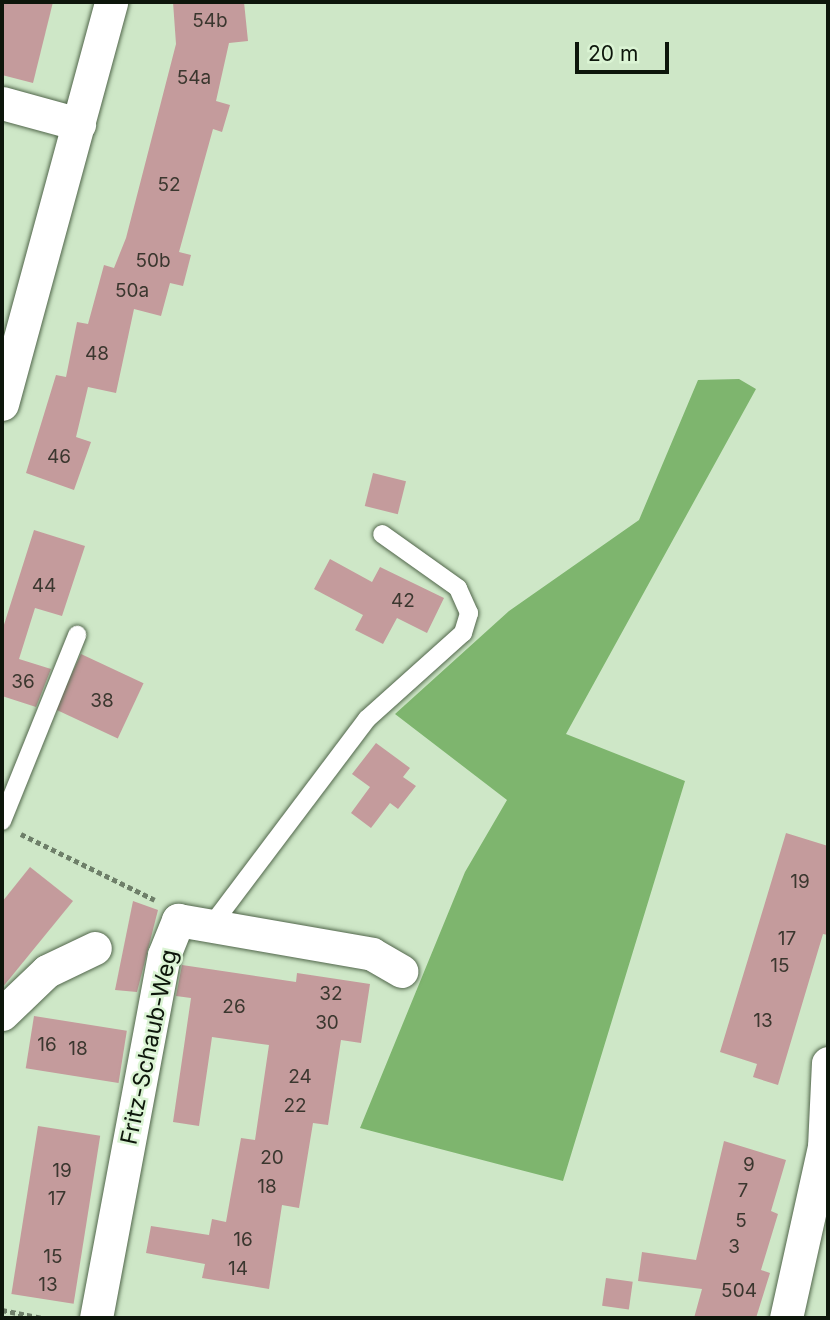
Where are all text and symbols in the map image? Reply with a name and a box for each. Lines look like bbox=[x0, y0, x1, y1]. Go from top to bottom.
house number: 54b bbox=[192, 10, 228, 32]
scale bar bbox=[578, 28, 672, 72]
text: 20 m bbox=[588, 41, 638, 66]
house number: 54a bbox=[177, 67, 211, 89]
house number: 52 bbox=[157, 174, 181, 196]
house number: 50b bbox=[135, 250, 171, 272]
house number: 50a bbox=[115, 280, 149, 302]
house number: 48 bbox=[85, 343, 109, 365]
house number: 46 bbox=[47, 446, 71, 468]
house number: 44 bbox=[32, 575, 56, 597]
house number: 42 bbox=[391, 590, 415, 612]
house number: 36 bbox=[11, 671, 35, 693]
house number: 38 bbox=[90, 690, 114, 712]
house number: 19 bbox=[790, 871, 810, 893]
house number: 17 bbox=[778, 928, 796, 950]
street label: Fritz-Schaub-Weg bbox=[115, 947, 183, 1147]
house number: 15 bbox=[770, 955, 790, 977]
house number: 32 bbox=[319, 983, 343, 1005]
house number: 26 bbox=[222, 996, 246, 1018]
house number: 13 bbox=[753, 1010, 773, 1032]
house number: 30 bbox=[315, 1012, 339, 1034]
house number: 16 bbox=[37, 1034, 57, 1056]
house number: 18 bbox=[68, 1038, 88, 1060]
house number: 24 bbox=[288, 1066, 312, 1088]
house number: 22 bbox=[283, 1095, 307, 1117]
house number: 20 bbox=[260, 1147, 284, 1169]
house number: 9 bbox=[743, 1154, 755, 1176]
house number: 19 bbox=[52, 1160, 72, 1182]
house number: 18 bbox=[257, 1176, 277, 1198]
house number: 7 bbox=[738, 1180, 748, 1202]
house number: 17 bbox=[48, 1188, 66, 1210]
house number: 5 bbox=[735, 1210, 747, 1232]
house number: 16 bbox=[233, 1229, 253, 1251]
house number: 3 bbox=[728, 1236, 740, 1258]
house number: 15 bbox=[43, 1246, 63, 1268]
house number: 14 bbox=[228, 1258, 248, 1280]
house number: 13 bbox=[38, 1274, 58, 1296]
house number: 504 bbox=[721, 1280, 757, 1302]

